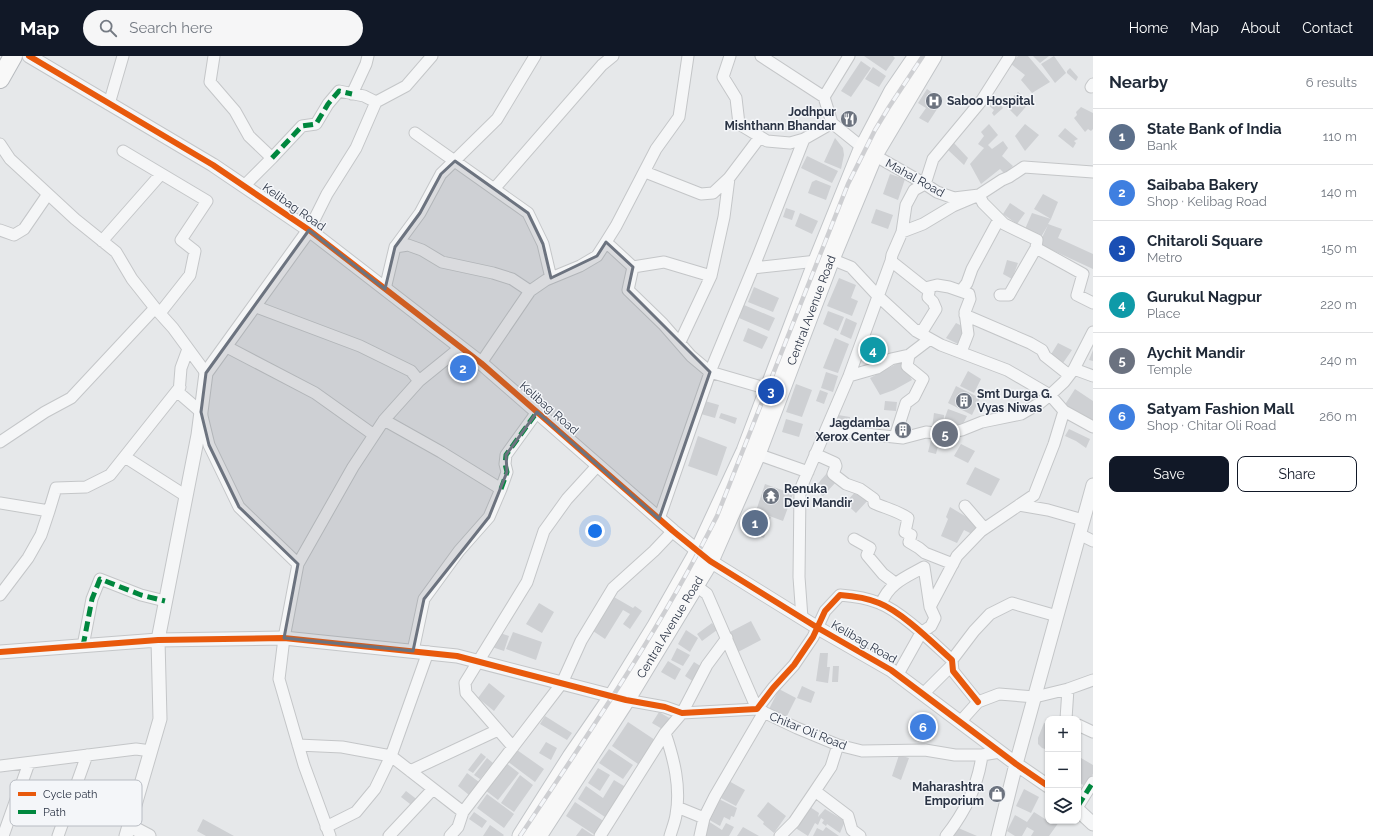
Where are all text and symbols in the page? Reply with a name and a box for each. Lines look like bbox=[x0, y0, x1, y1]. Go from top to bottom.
search box bbox=[83, 10, 363, 46]
text: Map bbox=[20, 17, 59, 39]
icon: search bbox=[97, 17, 119, 39]
text: Search here bbox=[129, 19, 213, 37]
text: Home bbox=[1129, 20, 1168, 36]
text: Map bbox=[1190, 20, 1219, 36]
text: About bbox=[1241, 20, 1280, 36]
text: Contact bbox=[1302, 20, 1353, 36]
text: Nearby bbox=[1109, 72, 1168, 92]
text: 6 results bbox=[1306, 75, 1357, 90]
hospital icon: Saboo Hospital bbox=[924, 91, 944, 111]
place label: Saboo Hospital bbox=[947, 94, 1034, 108]
place label: Jodhpur Mishthann Bhandar bbox=[724, 105, 836, 133]
restaurant icon: Jodhpur Mishthann Bhandar bbox=[839, 109, 859, 129]
text: State Bank of India bbox=[1147, 120, 1282, 138]
text: 1 bbox=[1119, 129, 1125, 144]
text: 110 m bbox=[1323, 129, 1357, 144]
text: Bank bbox=[1147, 138, 1177, 153]
street label: Mahal Road bbox=[883, 156, 947, 200]
text: Saibaba Bakery bbox=[1147, 176, 1258, 194]
street label: Kelibag Road bbox=[260, 180, 328, 234]
text: 2 bbox=[1118, 185, 1126, 200]
text: 140 m bbox=[1321, 185, 1357, 200]
text: Shop · Kelibag Road bbox=[1147, 194, 1267, 209]
text: Chitaroli Square bbox=[1147, 232, 1263, 250]
text: 3 bbox=[1118, 241, 1126, 256]
text: 150 m bbox=[1321, 241, 1357, 256]
text: Metro bbox=[1147, 250, 1182, 265]
street label: Central Avenue Road bbox=[784, 253, 839, 367]
text: Gurukul Nagpur bbox=[1147, 288, 1262, 306]
text: 4 bbox=[1118, 297, 1126, 312]
text: 220 m bbox=[1320, 297, 1357, 312]
text: Place bbox=[1147, 306, 1180, 321]
pin: 4 bbox=[860, 335, 886, 365]
text: Aychit Mandir bbox=[1147, 344, 1245, 362]
pin: 2 bbox=[450, 353, 476, 383]
text: 5 bbox=[1118, 353, 1126, 368]
text: 240 m bbox=[1320, 353, 1357, 368]
text: Temple bbox=[1147, 362, 1192, 377]
pin: 3 bbox=[758, 376, 784, 406]
street label: Kelibag Road bbox=[517, 379, 581, 437]
place label: Smt Durga G. Vyas Niwas bbox=[977, 387, 1053, 415]
building icon: Smt Durga G. Vyas Niwas bbox=[954, 391, 974, 411]
text: Satyam Fashion Mall bbox=[1147, 400, 1294, 418]
text: 6 bbox=[1118, 409, 1126, 424]
text: 260 m bbox=[1319, 409, 1357, 424]
place label: Jagdamba Xerox Center bbox=[815, 416, 890, 444]
text: Shop · Chitar Oli Road bbox=[1147, 418, 1276, 433]
pin: 5 bbox=[932, 419, 958, 449]
building icon: Jagdamba Xerox Center bbox=[893, 420, 913, 440]
button: Save bbox=[1109, 456, 1229, 492]
button: Share bbox=[1237, 456, 1357, 492]
place label: Renuka Devi Mandir bbox=[784, 482, 852, 510]
temple icon: Renuka Devi Mandir bbox=[761, 486, 781, 506]
pin: 1 bbox=[742, 508, 768, 538]
your location bbox=[585, 521, 605, 541]
street label: Central Avenue Road bbox=[634, 574, 706, 681]
street label: Kelibag Road bbox=[829, 618, 899, 666]
street label: Chitar Oli Road bbox=[767, 709, 849, 753]
pin: 6 bbox=[910, 712, 936, 742]
map controls bbox=[1045, 716, 1081, 824]
button: + bbox=[1045, 716, 1081, 752]
button: − bbox=[1045, 752, 1081, 788]
legend bbox=[10, 780, 142, 826]
place label: Maharashtra Emporium bbox=[912, 780, 984, 808]
shop icon: Maharashtra Emporium bbox=[987, 784, 1007, 804]
text: Cycle path bbox=[43, 788, 97, 801]
button: layers bbox=[1045, 788, 1081, 824]
text: Path bbox=[43, 806, 66, 819]

